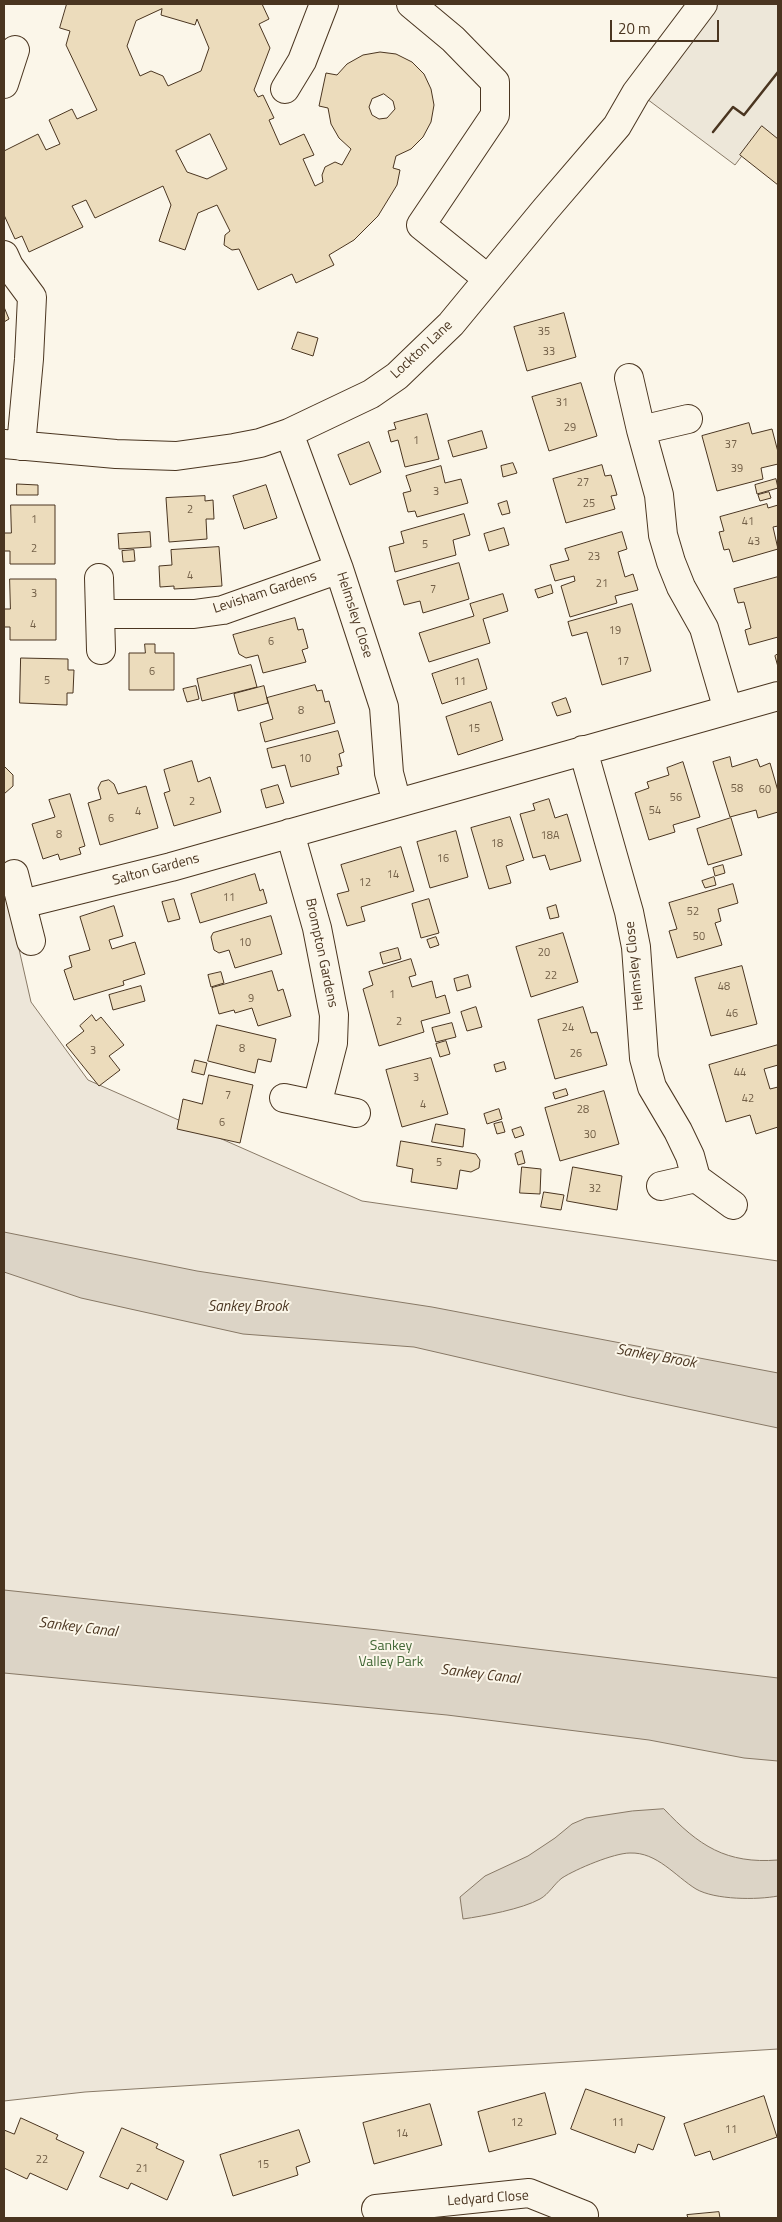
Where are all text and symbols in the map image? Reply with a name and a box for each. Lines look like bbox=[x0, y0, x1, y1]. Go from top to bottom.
scale bar bbox=[612, 10, 721, 42]
text: 20 m bbox=[618, 17, 651, 40]
street label: Lockton Lane bbox=[388, 317, 456, 383]
house number: 35 bbox=[538, 325, 550, 339]
house number: 33 bbox=[543, 345, 555, 359]
house number: 31 bbox=[556, 396, 568, 410]
house number: 29 bbox=[564, 421, 576, 435]
house number: 1 bbox=[413, 434, 419, 448]
house number: 37 bbox=[725, 438, 737, 452]
house number: 39 bbox=[731, 462, 743, 476]
house number: 27 bbox=[577, 476, 589, 490]
house number: 3 bbox=[433, 485, 439, 499]
house number: 25 bbox=[583, 497, 595, 511]
house number: 2 bbox=[187, 503, 193, 517]
house number: 1 bbox=[31, 513, 37, 527]
house number: 41 bbox=[742, 515, 754, 529]
house number: 43 bbox=[748, 535, 760, 549]
house number: 5 bbox=[422, 538, 428, 552]
house number: 2 bbox=[31, 542, 37, 556]
house number: 23 bbox=[588, 550, 600, 564]
street label: Levisham Gardens bbox=[211, 568, 319, 618]
house number: 4 bbox=[187, 569, 193, 583]
street label: Helmsley Close bbox=[332, 570, 376, 660]
house number: 21 bbox=[596, 577, 608, 591]
house number: 7 bbox=[430, 583, 436, 597]
house number: 3 bbox=[31, 587, 37, 601]
house number: 4 bbox=[30, 618, 36, 632]
house number: 19 bbox=[609, 624, 621, 638]
house number: 6 bbox=[268, 635, 274, 649]
house number: 17 bbox=[617, 655, 629, 669]
house number: 6 bbox=[149, 665, 155, 679]
house number: 5 bbox=[44, 674, 50, 688]
house number: 11 bbox=[454, 675, 466, 689]
house number: 8 bbox=[298, 704, 304, 718]
house number: 15 bbox=[468, 722, 480, 736]
house number: 10 bbox=[299, 752, 311, 766]
house number: 58 bbox=[731, 782, 743, 796]
house number: 60 bbox=[759, 783, 771, 797]
house number: 56 bbox=[670, 791, 682, 805]
house number: 2 bbox=[189, 795, 195, 809]
house number: 54 bbox=[649, 804, 661, 818]
house number: 4 bbox=[135, 805, 141, 819]
house number: 6 bbox=[108, 812, 114, 826]
house number: 8 bbox=[56, 828, 62, 842]
house number: 18A bbox=[541, 829, 559, 843]
house number: 18 bbox=[491, 837, 503, 851]
street label: Salton Gardens bbox=[111, 850, 201, 890]
house number: 16 bbox=[437, 852, 449, 866]
house number: 14 bbox=[387, 868, 399, 882]
house number: 12 bbox=[359, 876, 371, 890]
house number: 11 bbox=[223, 891, 235, 905]
street label: Brompton Gardens bbox=[301, 897, 341, 1009]
house number: 52 bbox=[687, 905, 699, 919]
street label: Helmsley Close bbox=[622, 920, 648, 1012]
house number: 50 bbox=[693, 930, 705, 944]
house number: 10 bbox=[239, 936, 251, 950]
house number: 20 bbox=[538, 946, 550, 960]
house number: 22 bbox=[545, 969, 557, 983]
house number: 48 bbox=[718, 980, 730, 994]
house number: 1 bbox=[389, 988, 395, 1002]
house number: 9 bbox=[248, 992, 254, 1006]
house number: 46 bbox=[726, 1007, 738, 1021]
house number: 2 bbox=[396, 1015, 402, 1029]
house number: 24 bbox=[562, 1021, 574, 1035]
house number: 8 bbox=[239, 1042, 245, 1056]
house number: 3 bbox=[90, 1044, 96, 1058]
house number: 26 bbox=[570, 1047, 582, 1061]
house number: 44 bbox=[734, 1066, 746, 1080]
house number: 3 bbox=[413, 1071, 419, 1085]
house number: 7 bbox=[225, 1089, 231, 1103]
house number: 42 bbox=[742, 1092, 754, 1106]
house number: 4 bbox=[420, 1098, 426, 1112]
house number: 28 bbox=[577, 1103, 589, 1117]
house number: 6 bbox=[219, 1116, 225, 1130]
house number: 30 bbox=[584, 1128, 596, 1142]
house number: 5 bbox=[436, 1156, 442, 1170]
house number: 32 bbox=[589, 1182, 601, 1196]
water label: Sankey Brook bbox=[208, 1298, 288, 1316]
water label: Sankey Brook bbox=[615, 1341, 697, 1373]
water label: Sankey Canal bbox=[38, 1614, 118, 1642]
park label: Sankey Valley Park bbox=[359, 1639, 423, 1671]
water label: Sankey Canal bbox=[440, 1661, 520, 1689]
house number: 12 bbox=[511, 2116, 523, 2130]
house number: 11 bbox=[612, 2116, 624, 2130]
house number: 11 bbox=[725, 2123, 737, 2137]
house number: 14 bbox=[396, 2127, 408, 2141]
house number: 22 bbox=[36, 2153, 48, 2167]
house number: 15 bbox=[257, 2158, 269, 2172]
house number: 21 bbox=[136, 2162, 148, 2176]
street label: Ledyard Close bbox=[447, 2188, 529, 2210]

